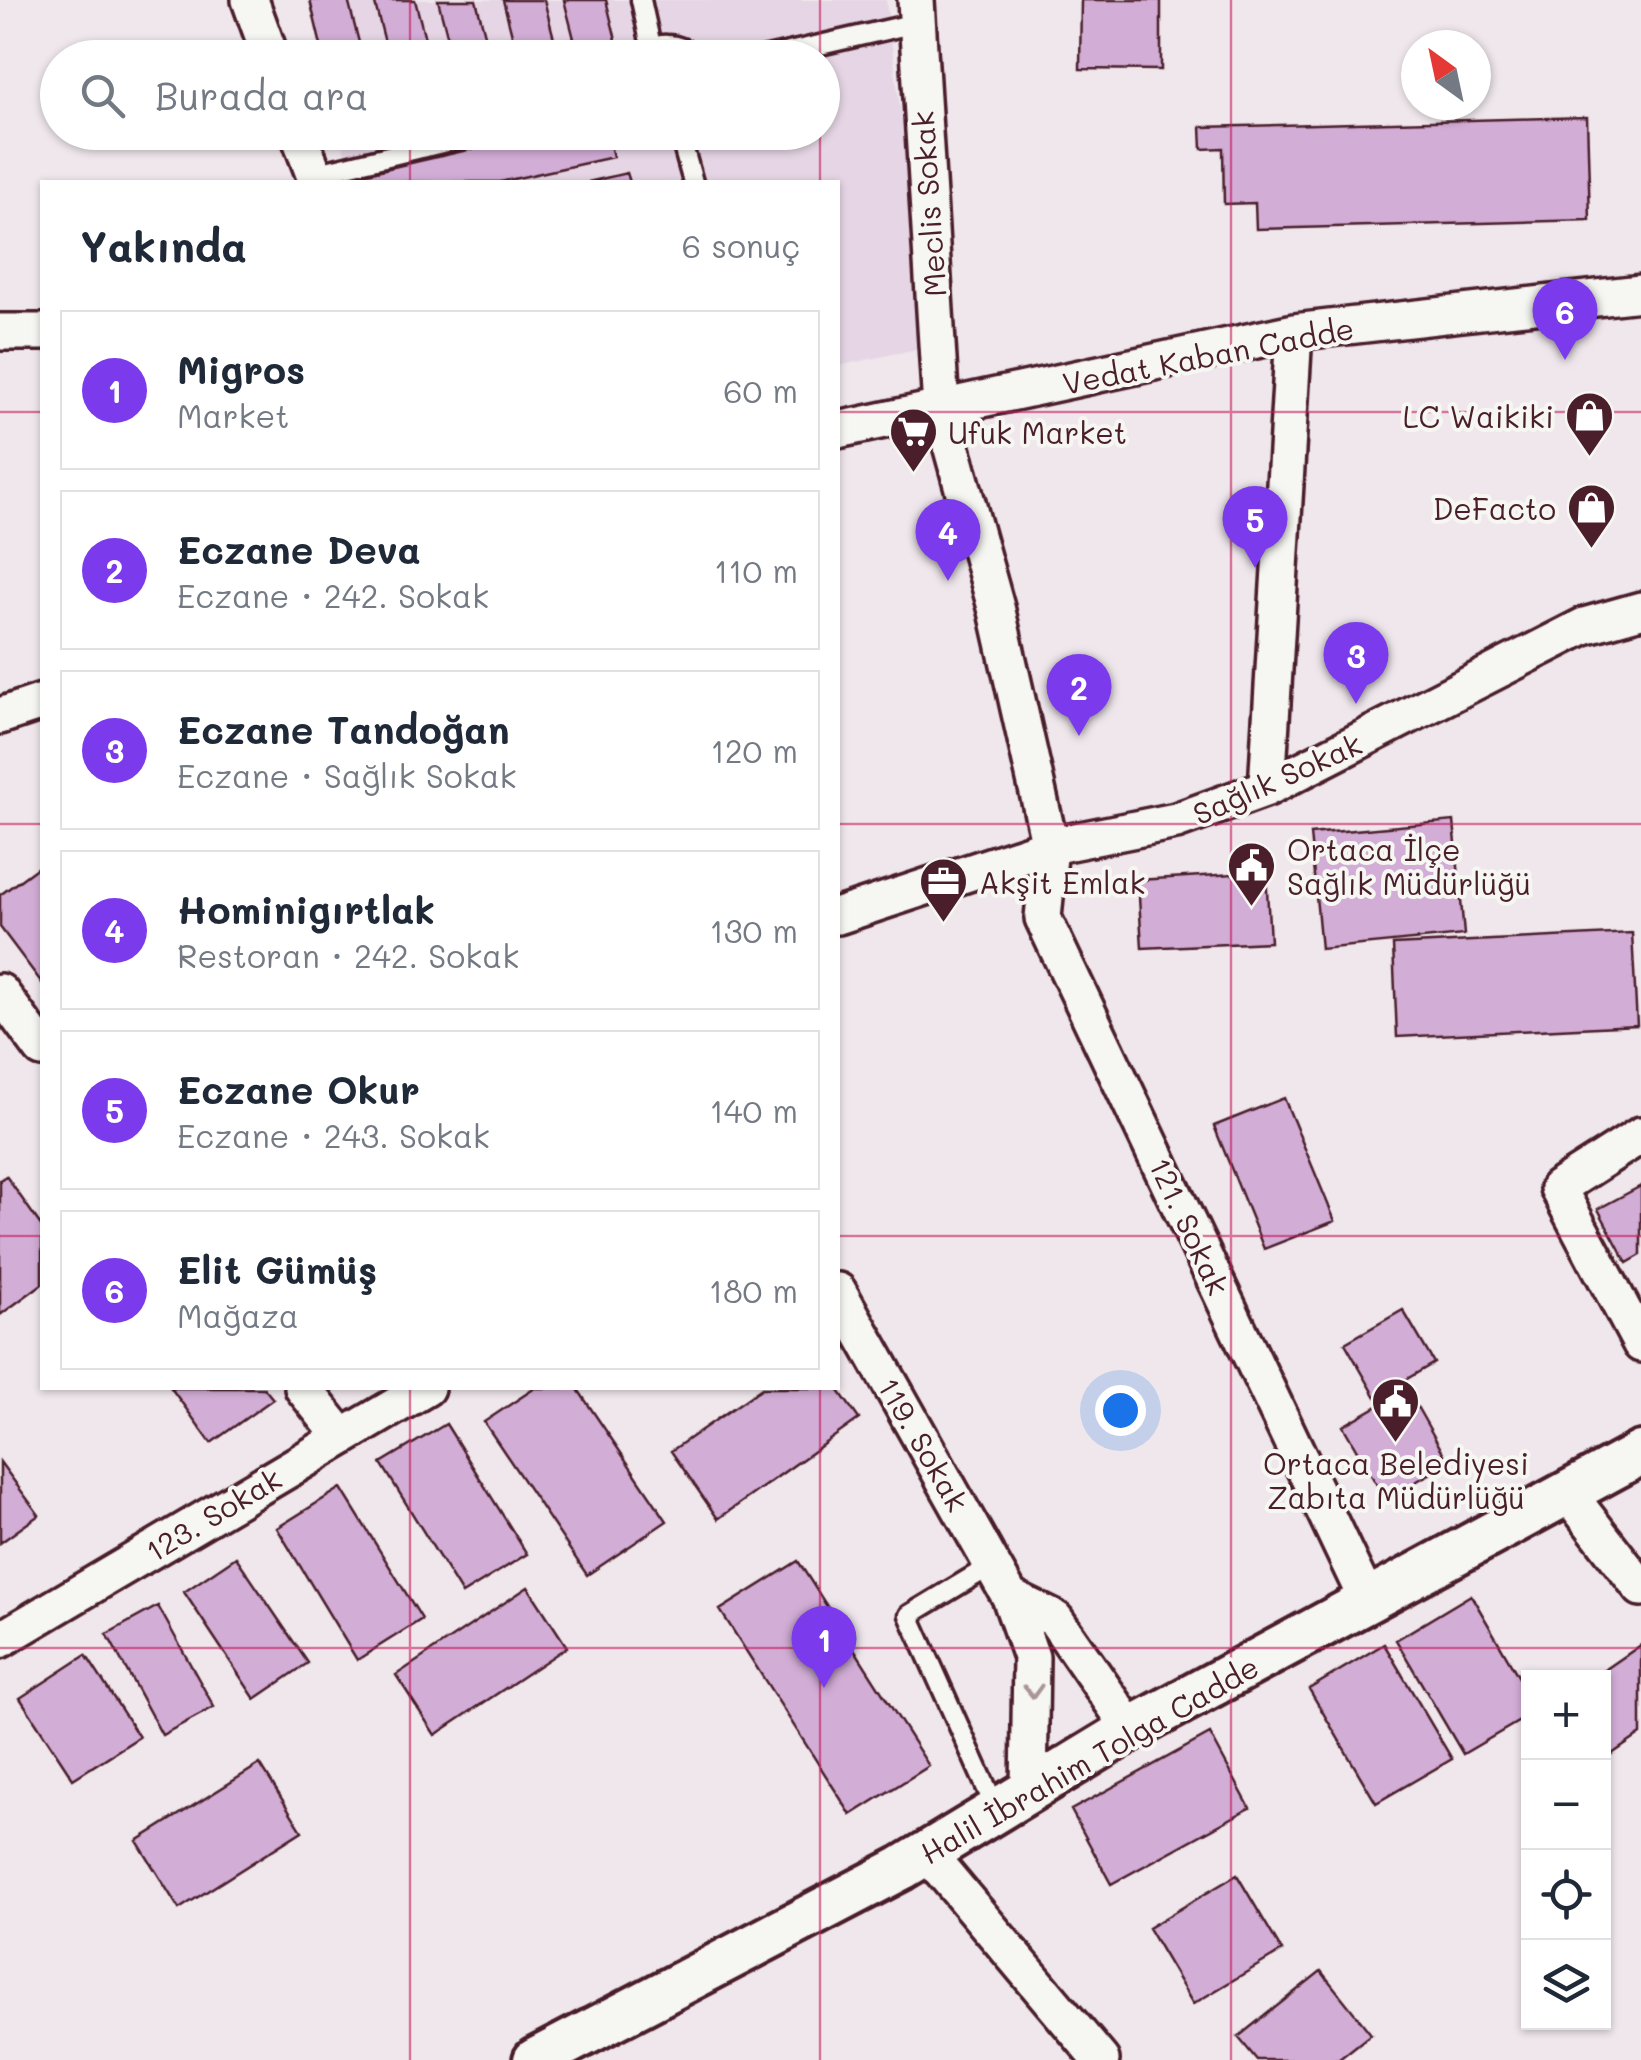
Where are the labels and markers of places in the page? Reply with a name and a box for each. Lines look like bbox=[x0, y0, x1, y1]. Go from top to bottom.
pin: 6 bbox=[1532, 278, 1598, 360]
shop icon: LC Waikiki bbox=[1563, 390, 1615, 458]
place label: LC Waikiki bbox=[1403, 396, 1554, 436]
supermarket icon: Ufuk Market bbox=[887, 406, 939, 474]
place label: Ufuk Market bbox=[948, 412, 1127, 452]
shop icon: DeFacto bbox=[1565, 482, 1617, 550]
pin: 5 bbox=[1222, 486, 1288, 568]
place label: DeFacto bbox=[1433, 488, 1556, 528]
pin: 4 bbox=[916, 498, 980, 581]
pin: 3 bbox=[1324, 622, 1388, 704]
pin: 2 bbox=[1046, 654, 1112, 736]
place label: Ortaca İlçe Sağlık Müdürlüğü bbox=[1287, 829, 1531, 903]
public building icon: Ortaca İlçe Sağlık Müdürlüğü bbox=[1226, 840, 1278, 908]
office icon: Akşit Emlak bbox=[918, 856, 970, 924]
place label: Akşit Emlak bbox=[979, 862, 1146, 902]
public building icon: Ortaca Belediyesi Zabıta Müdürlüğü bbox=[1370, 1376, 1422, 1444]
place label: Ortaca Belediyesi Zabıta Müdürlüğü bbox=[1263, 1443, 1529, 1517]
pin: 1 bbox=[792, 1606, 856, 1688]

